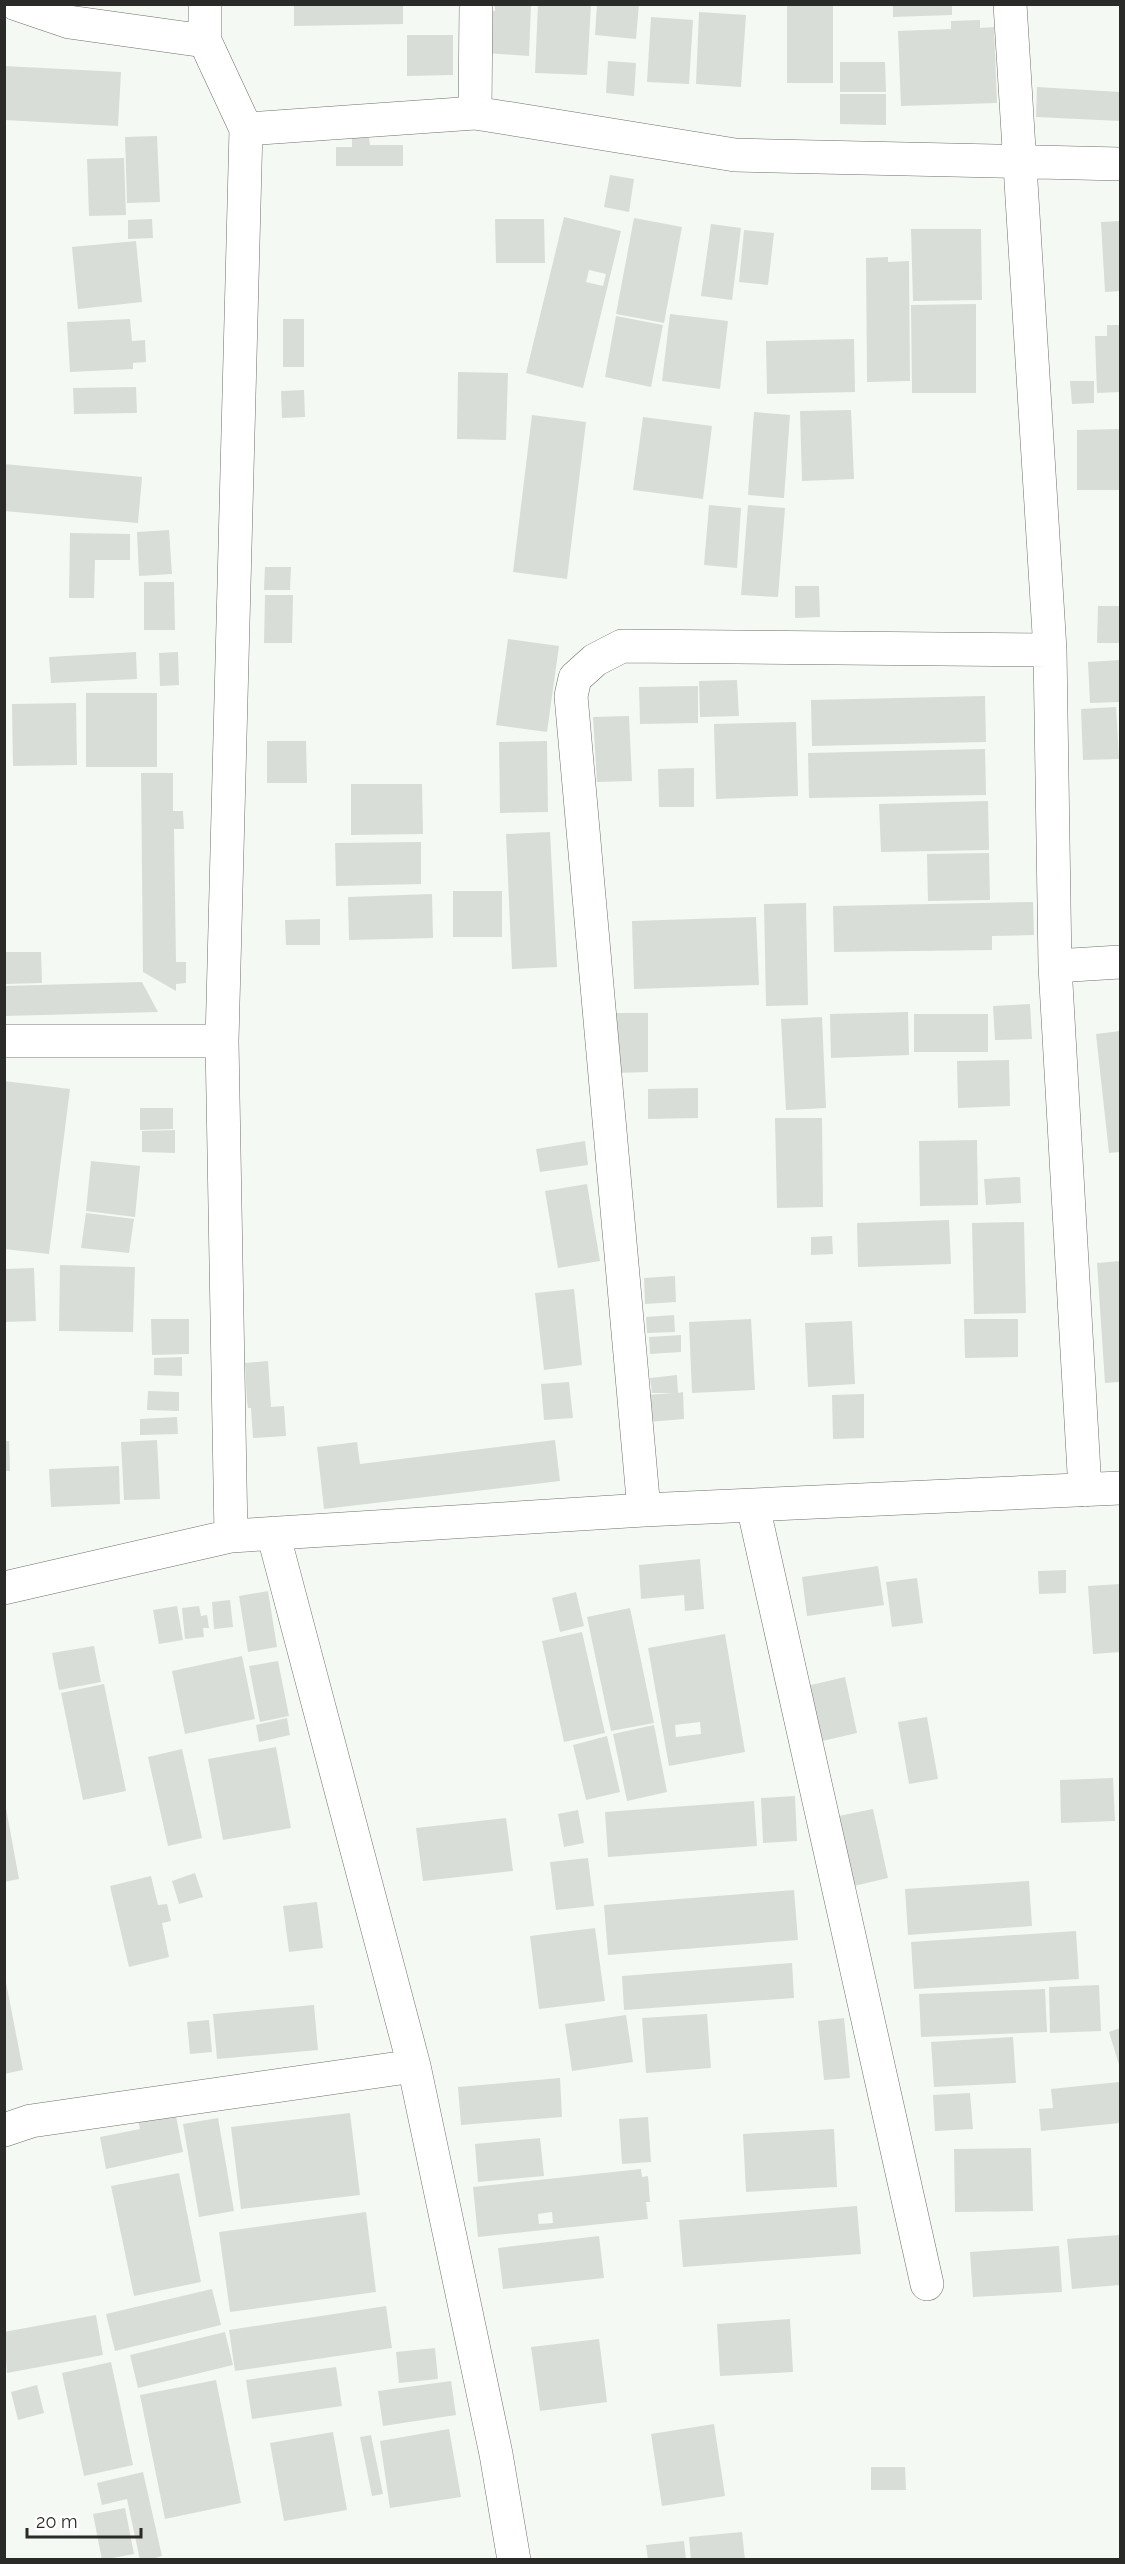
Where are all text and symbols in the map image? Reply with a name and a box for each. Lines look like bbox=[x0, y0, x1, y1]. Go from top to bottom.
scale bar bbox=[27, 2501, 141, 2539]
text: 20 m bbox=[36, 2511, 78, 2532]

